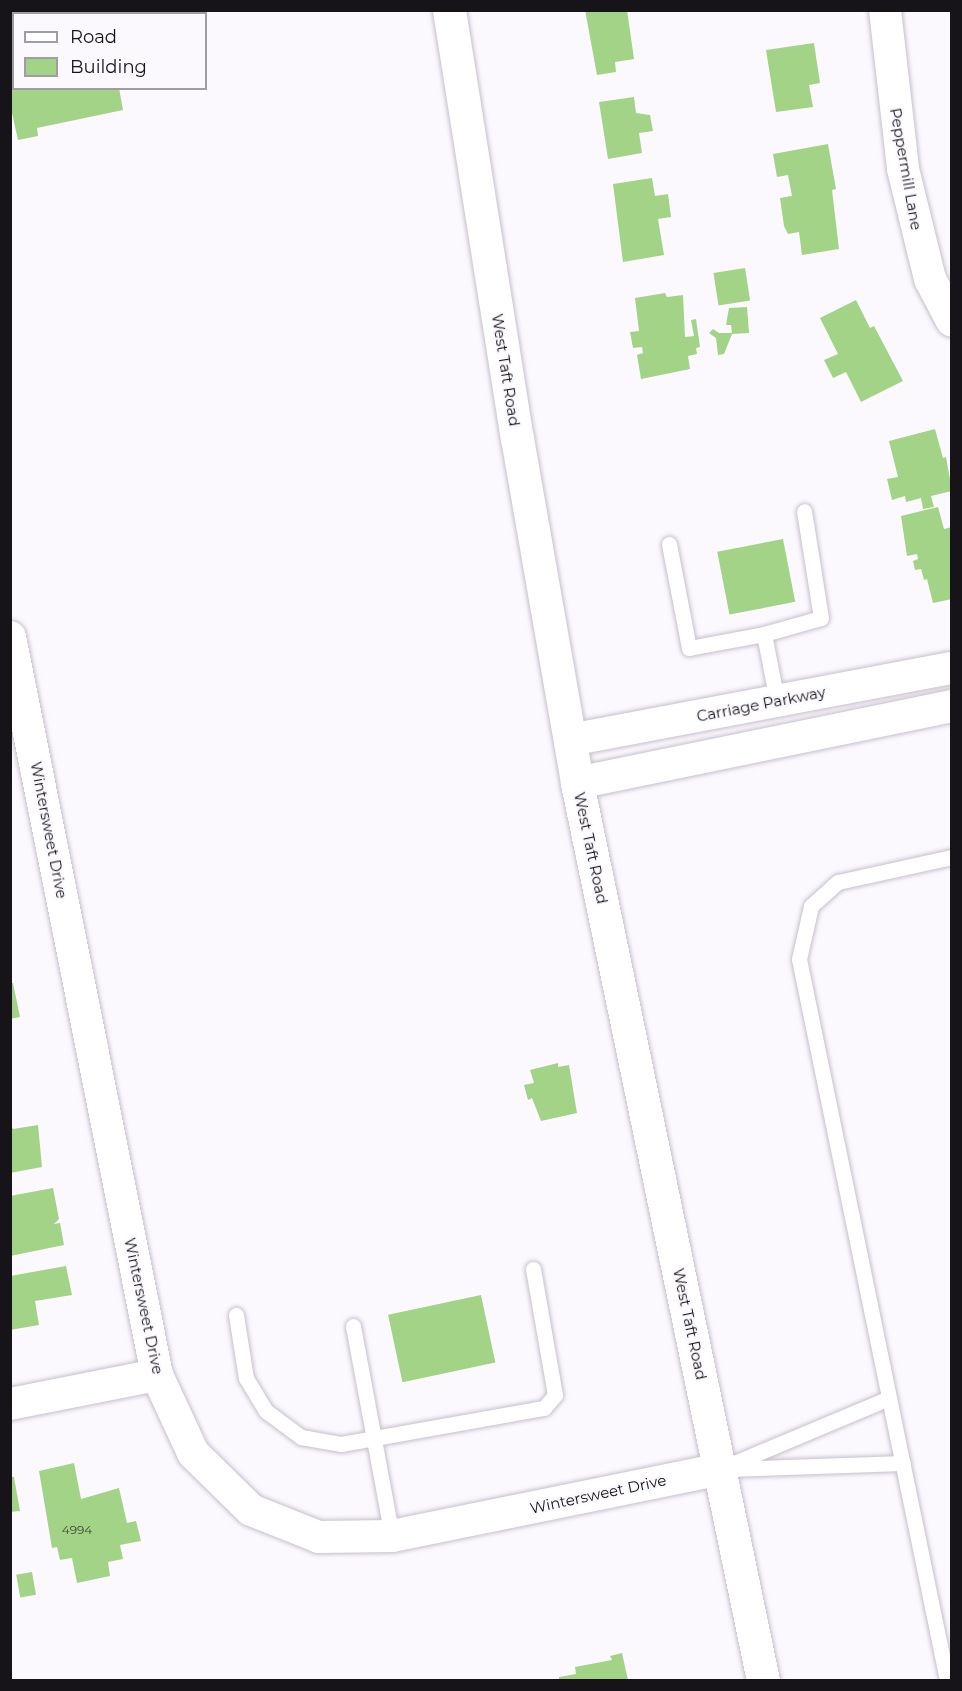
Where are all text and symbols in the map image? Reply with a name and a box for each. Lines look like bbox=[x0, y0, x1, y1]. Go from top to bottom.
legend bbox=[12, 12, 207, 90]
text: Road bbox=[70, 26, 117, 48]
text: Building bbox=[70, 56, 147, 78]
street label: Peppermill Lane bbox=[886, 106, 926, 232]
street label: West Taft Road bbox=[488, 312, 524, 428]
street label: Carriage Parkway bbox=[695, 683, 827, 725]
street label: Wintersweet Drive bbox=[27, 760, 71, 900]
street label: West Taft Road bbox=[570, 791, 612, 905]
street label: Wintersweet Drive bbox=[121, 1236, 167, 1376]
street label: West Taft Road bbox=[669, 1267, 711, 1381]
street label: Wintersweet Drive bbox=[528, 1471, 668, 1517]
house number: 4994 bbox=[62, 1523, 92, 1537]

